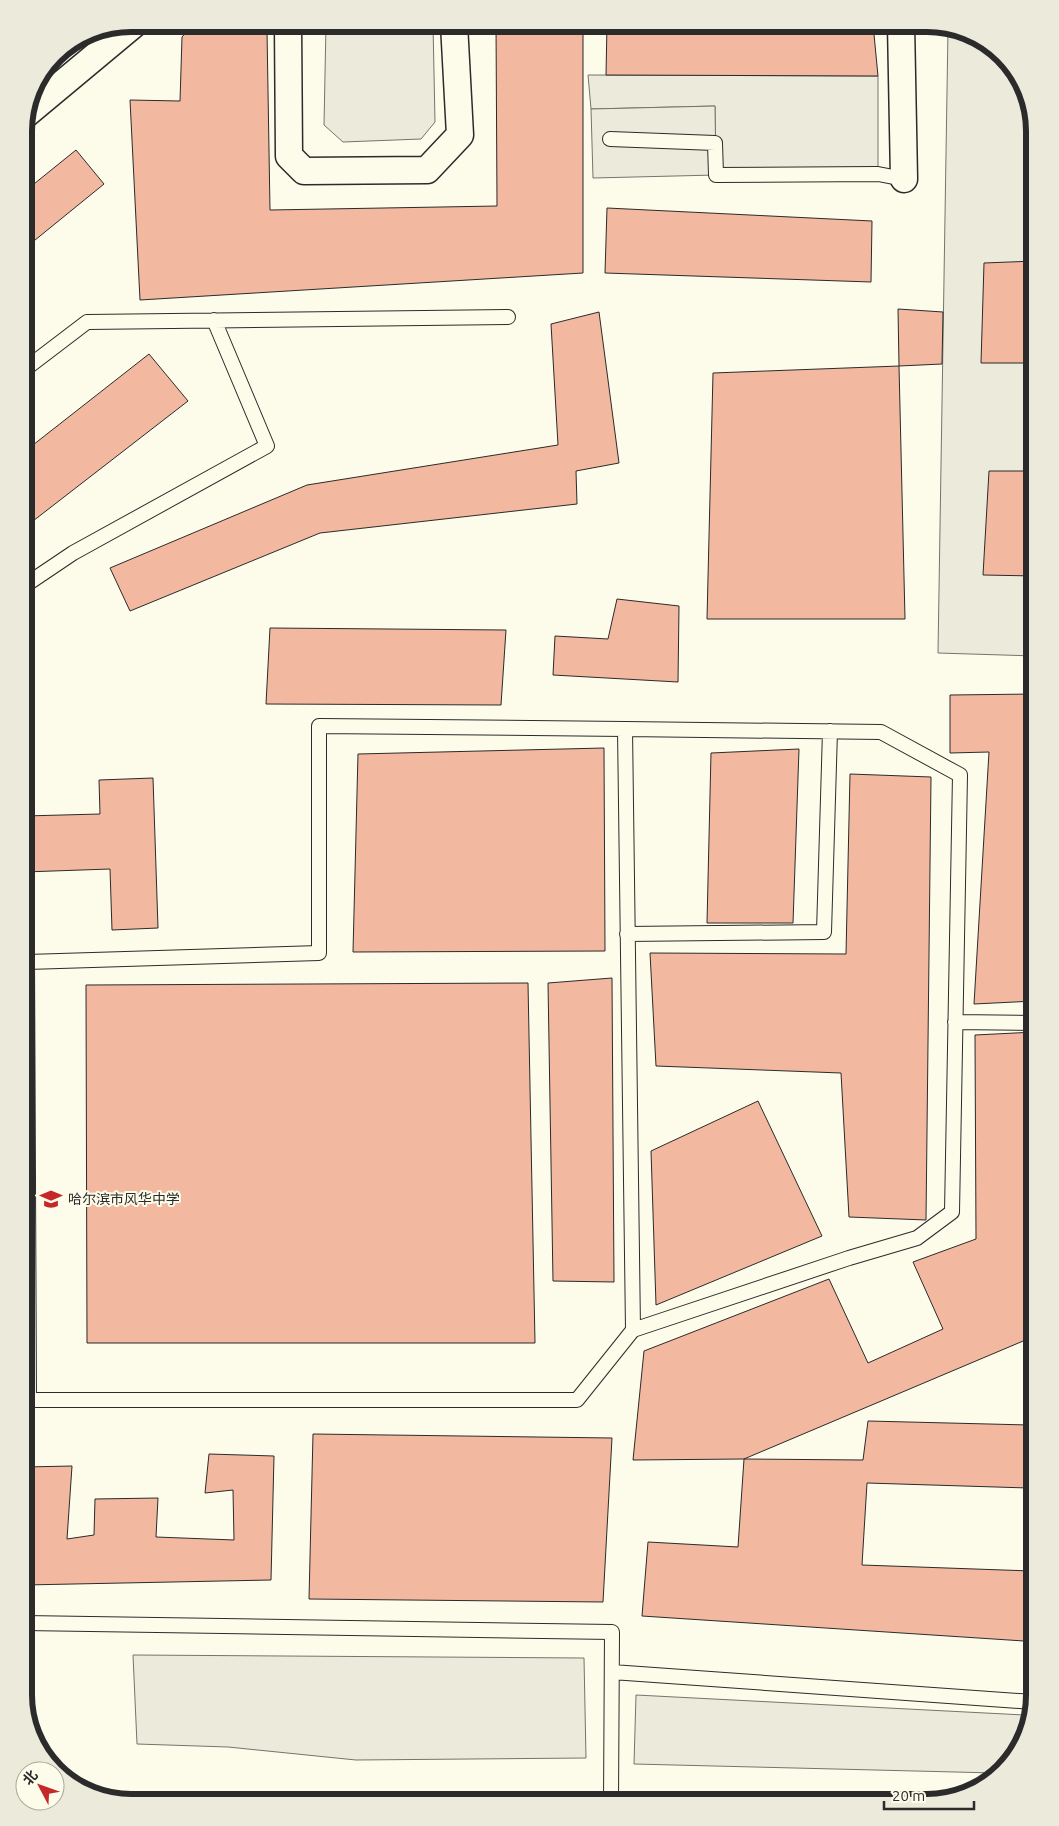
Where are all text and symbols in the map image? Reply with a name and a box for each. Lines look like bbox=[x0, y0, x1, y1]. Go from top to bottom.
school or university icon: 哈尔滨市风华中学 bbox=[38, 1186, 64, 1212]
place label: 哈尔滨市风华中学 bbox=[68, 1191, 180, 1207]
north arrow bbox=[15, 1761, 65, 1811]
text: 北 bbox=[20, 1767, 41, 1788]
scale bar bbox=[884, 1778, 974, 1810]
text: 20 m bbox=[892, 1787, 925, 1804]

